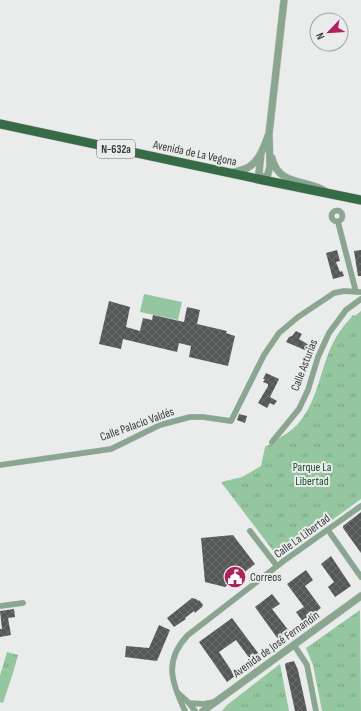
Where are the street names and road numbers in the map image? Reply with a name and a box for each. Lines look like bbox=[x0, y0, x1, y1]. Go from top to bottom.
street label: Avenida de La Vegona bbox=[151, 137, 239, 170]
road number: N-632a bbox=[97, 140, 135, 158]
street label: Calle Asturias bbox=[288, 337, 321, 393]
street label: Calle Palacio Valdés bbox=[98, 404, 176, 445]
street label: Calle La Libertad bbox=[271, 511, 333, 562]
street label: Avenida de José Fernandín bbox=[229, 608, 323, 681]

